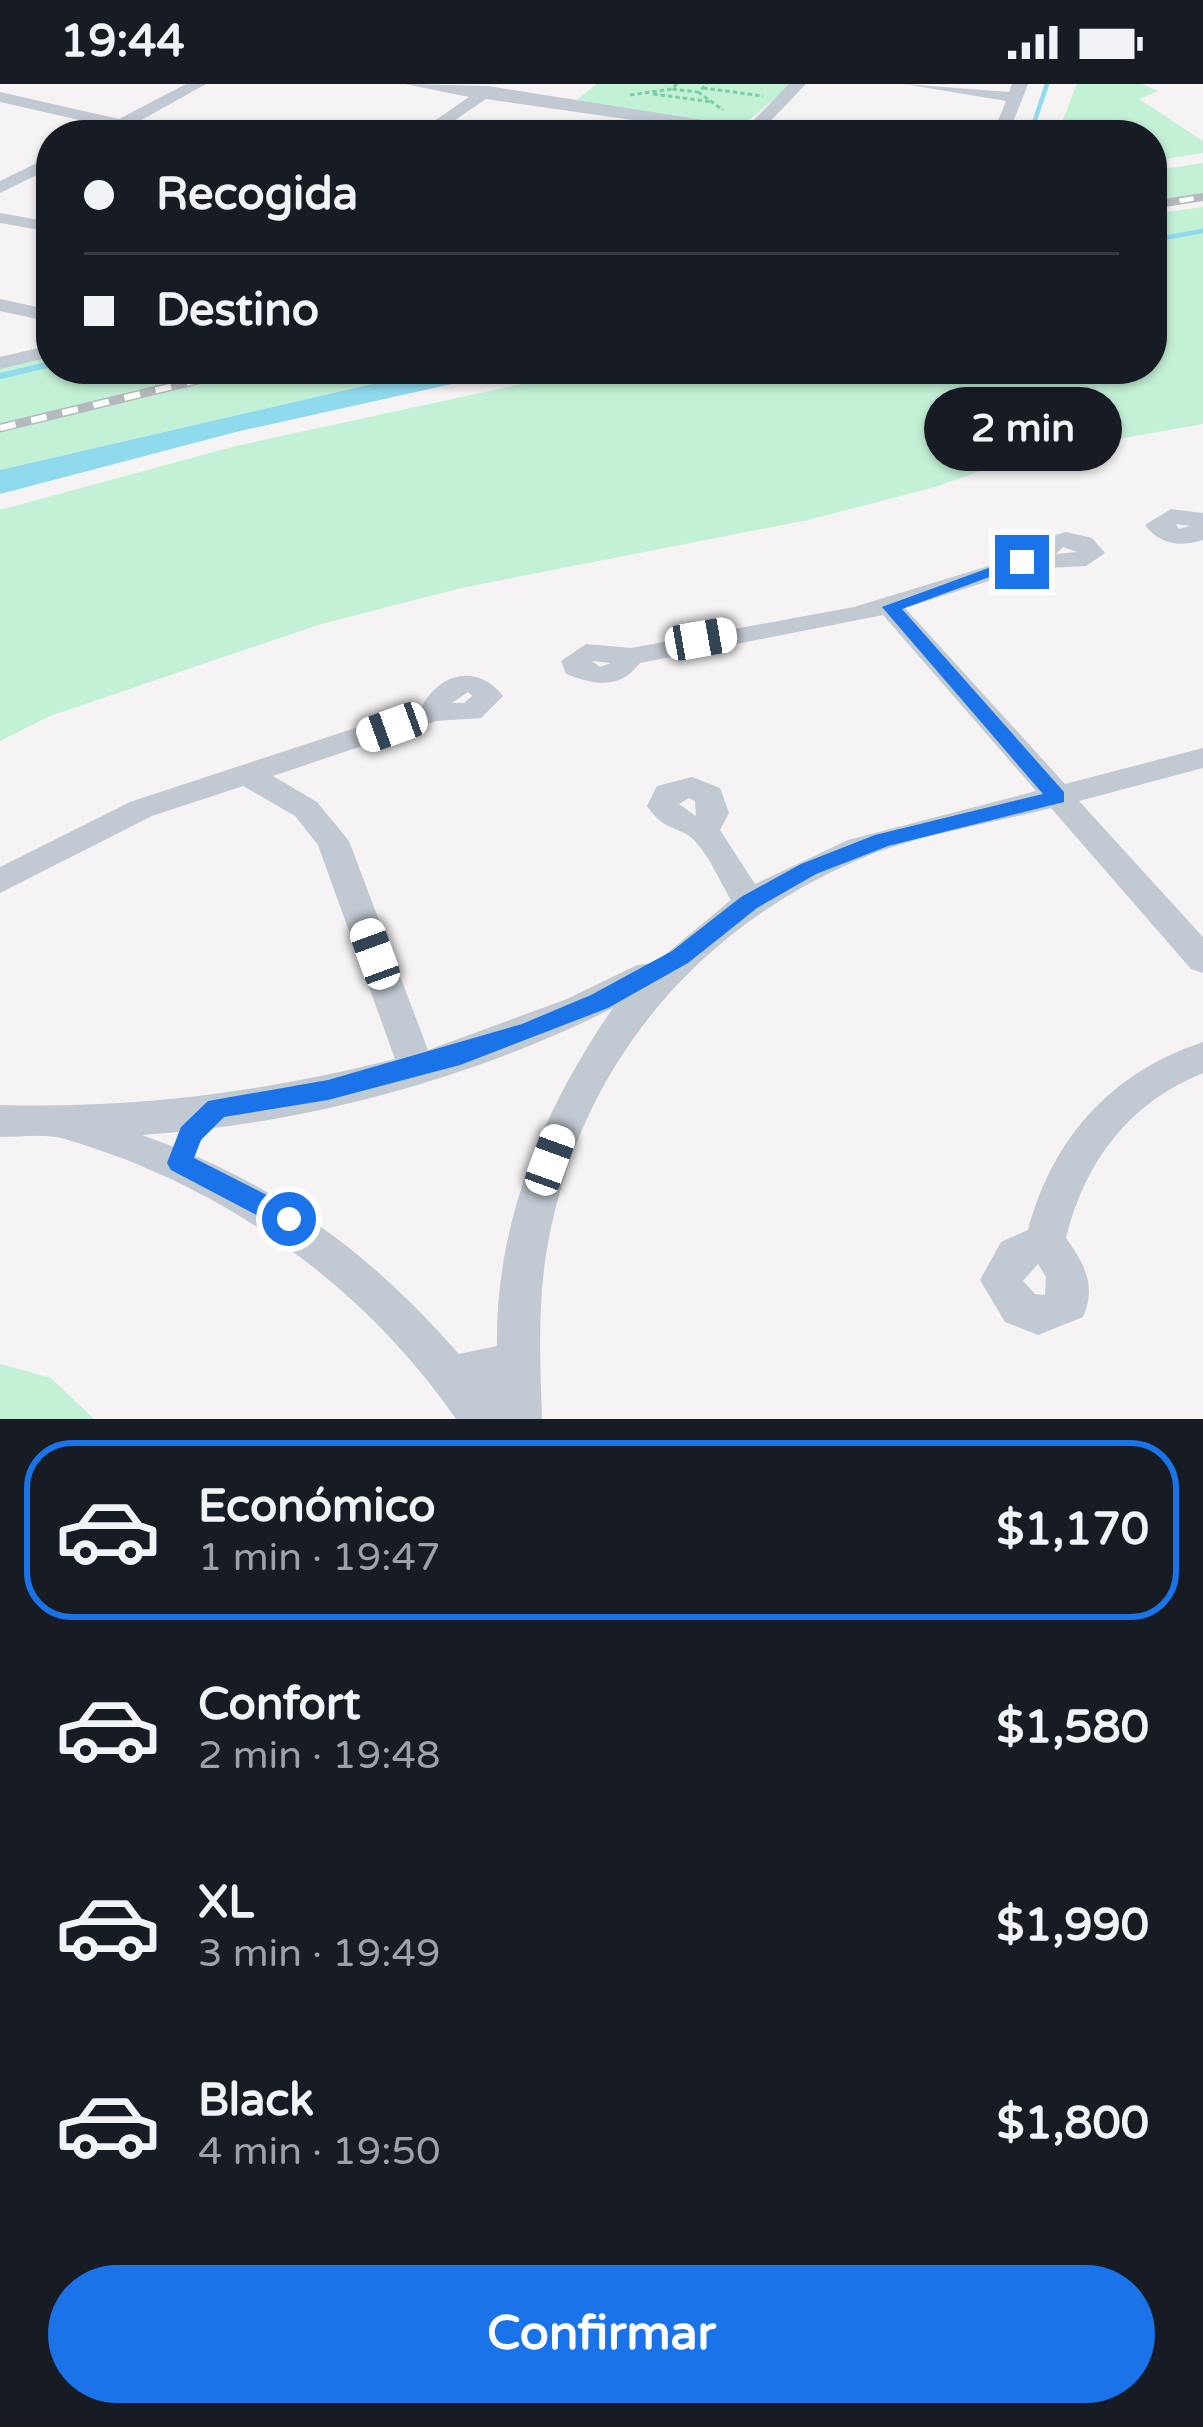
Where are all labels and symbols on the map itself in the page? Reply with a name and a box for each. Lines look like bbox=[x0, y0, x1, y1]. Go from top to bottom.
callout: 2 min bbox=[923, 388, 1121, 472]
route end bbox=[995, 535, 1049, 589]
car bbox=[662, 615, 740, 663]
car bbox=[352, 698, 432, 756]
car bbox=[346, 914, 404, 994]
car bbox=[521, 1120, 579, 1200]
route start bbox=[262, 1192, 316, 1246]

